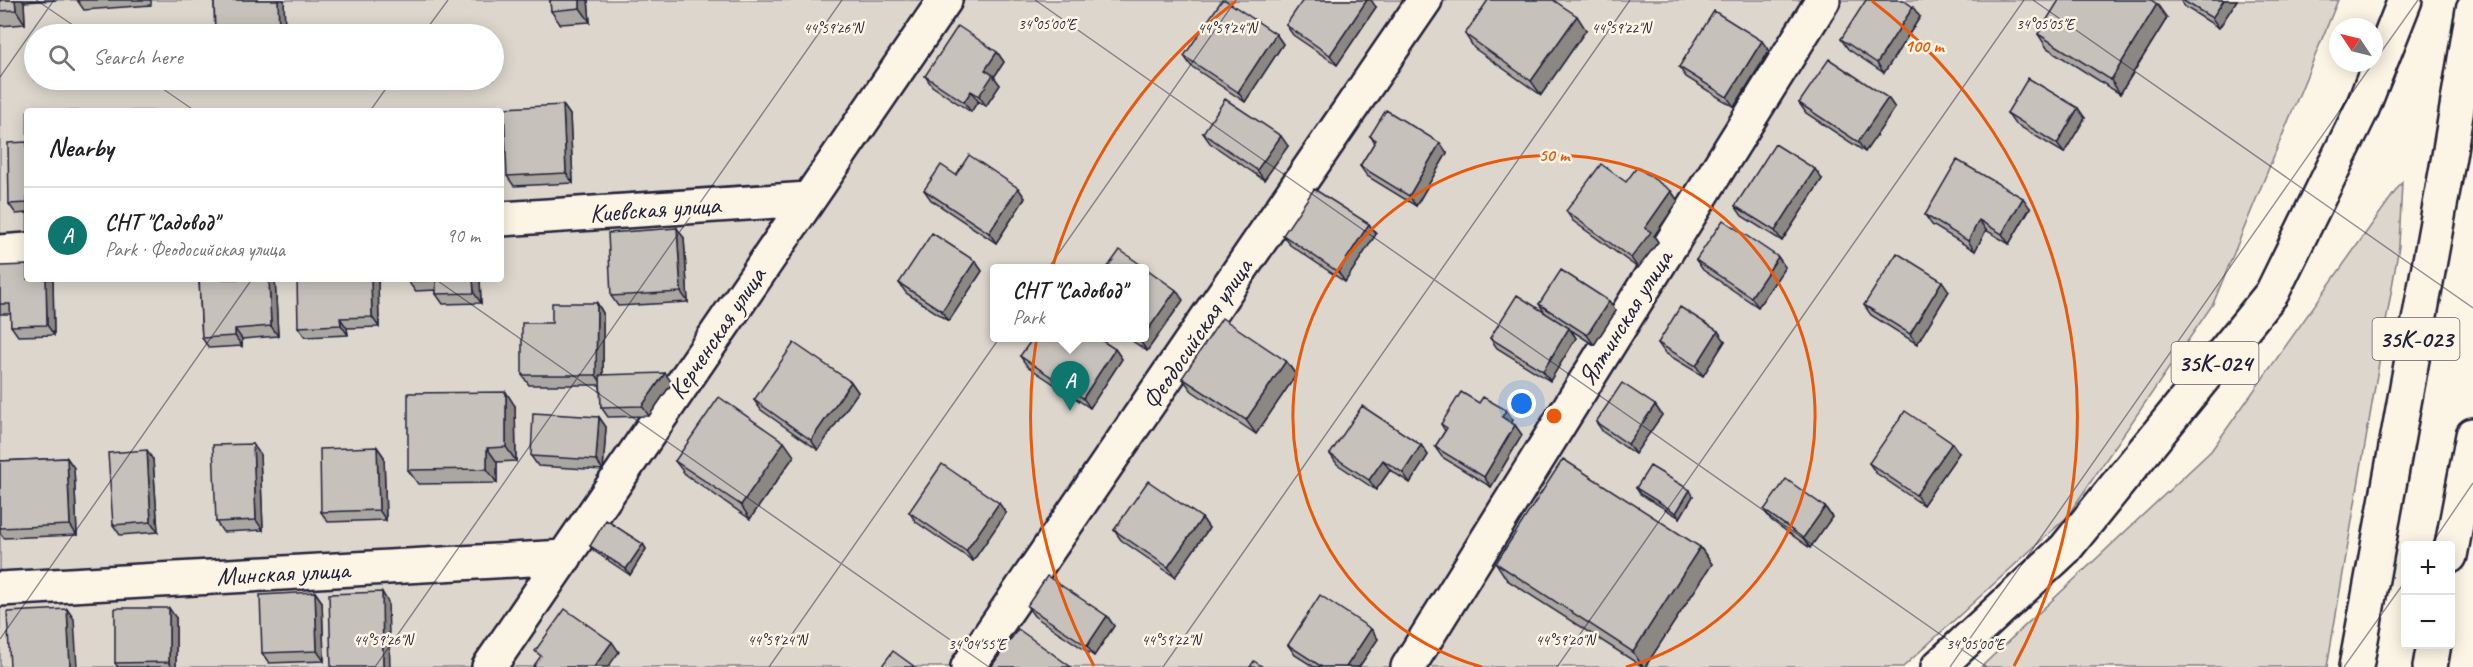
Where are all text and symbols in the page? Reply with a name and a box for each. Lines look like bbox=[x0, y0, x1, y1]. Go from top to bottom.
text: 34°05'00"E bbox=[1018, 15, 1078, 34]
text: 34°05'05"E bbox=[2016, 15, 2076, 34]
north arrow bbox=[2329, 18, 2383, 72]
text: 44°59'26"N bbox=[803, 19, 866, 38]
text: 44°59'24"N bbox=[1197, 19, 1260, 38]
text: 44°59'22"N bbox=[1591, 19, 1654, 38]
search box bbox=[24, 24, 504, 90]
text: 100 m bbox=[1905, 35, 1945, 57]
icon: search bbox=[45, 41, 78, 74]
text: Search here bbox=[93, 43, 183, 71]
text: Nearby bbox=[48, 131, 113, 164]
text: 50 m bbox=[1539, 144, 1571, 166]
street label: Киевская улица bbox=[589, 188, 723, 230]
text: СНТ "Садовод" bbox=[105, 209, 218, 237]
text: A bbox=[62, 223, 73, 248]
text: 90 m bbox=[446, 223, 480, 248]
text: Park · Феодосийская улица bbox=[105, 237, 285, 262]
street label: Ялтинская улица bbox=[1570, 242, 1681, 392]
street label: Феодосийская улица bbox=[1134, 251, 1261, 416]
street label: Керченская улица bbox=[661, 259, 774, 406]
popup bbox=[990, 264, 1149, 342]
text: СНТ "Садовод" bbox=[1013, 277, 1126, 305]
text: Park bbox=[1013, 305, 1045, 330]
road number: 35К-023 bbox=[2372, 318, 2460, 360]
road number: 35К-024 bbox=[2172, 342, 2258, 384]
pin: A bbox=[1050, 362, 1090, 411]
your location bbox=[1507, 389, 1536, 418]
centre of rings bbox=[1544, 406, 1564, 426]
map controls bbox=[2401, 541, 2455, 649]
button: + bbox=[2401, 541, 2455, 595]
street label: Минская улица bbox=[216, 553, 353, 593]
button: − bbox=[2401, 595, 2455, 649]
text: 44°59'26"N bbox=[353, 631, 416, 650]
text: 44°59'24"N bbox=[747, 631, 810, 650]
text: 44°59'22"N bbox=[1141, 631, 1204, 650]
text: 44°59'20"N bbox=[1535, 631, 1598, 650]
text: 34°04'55"E bbox=[948, 635, 1008, 654]
text: 34°05'00"E bbox=[1946, 635, 2006, 654]

